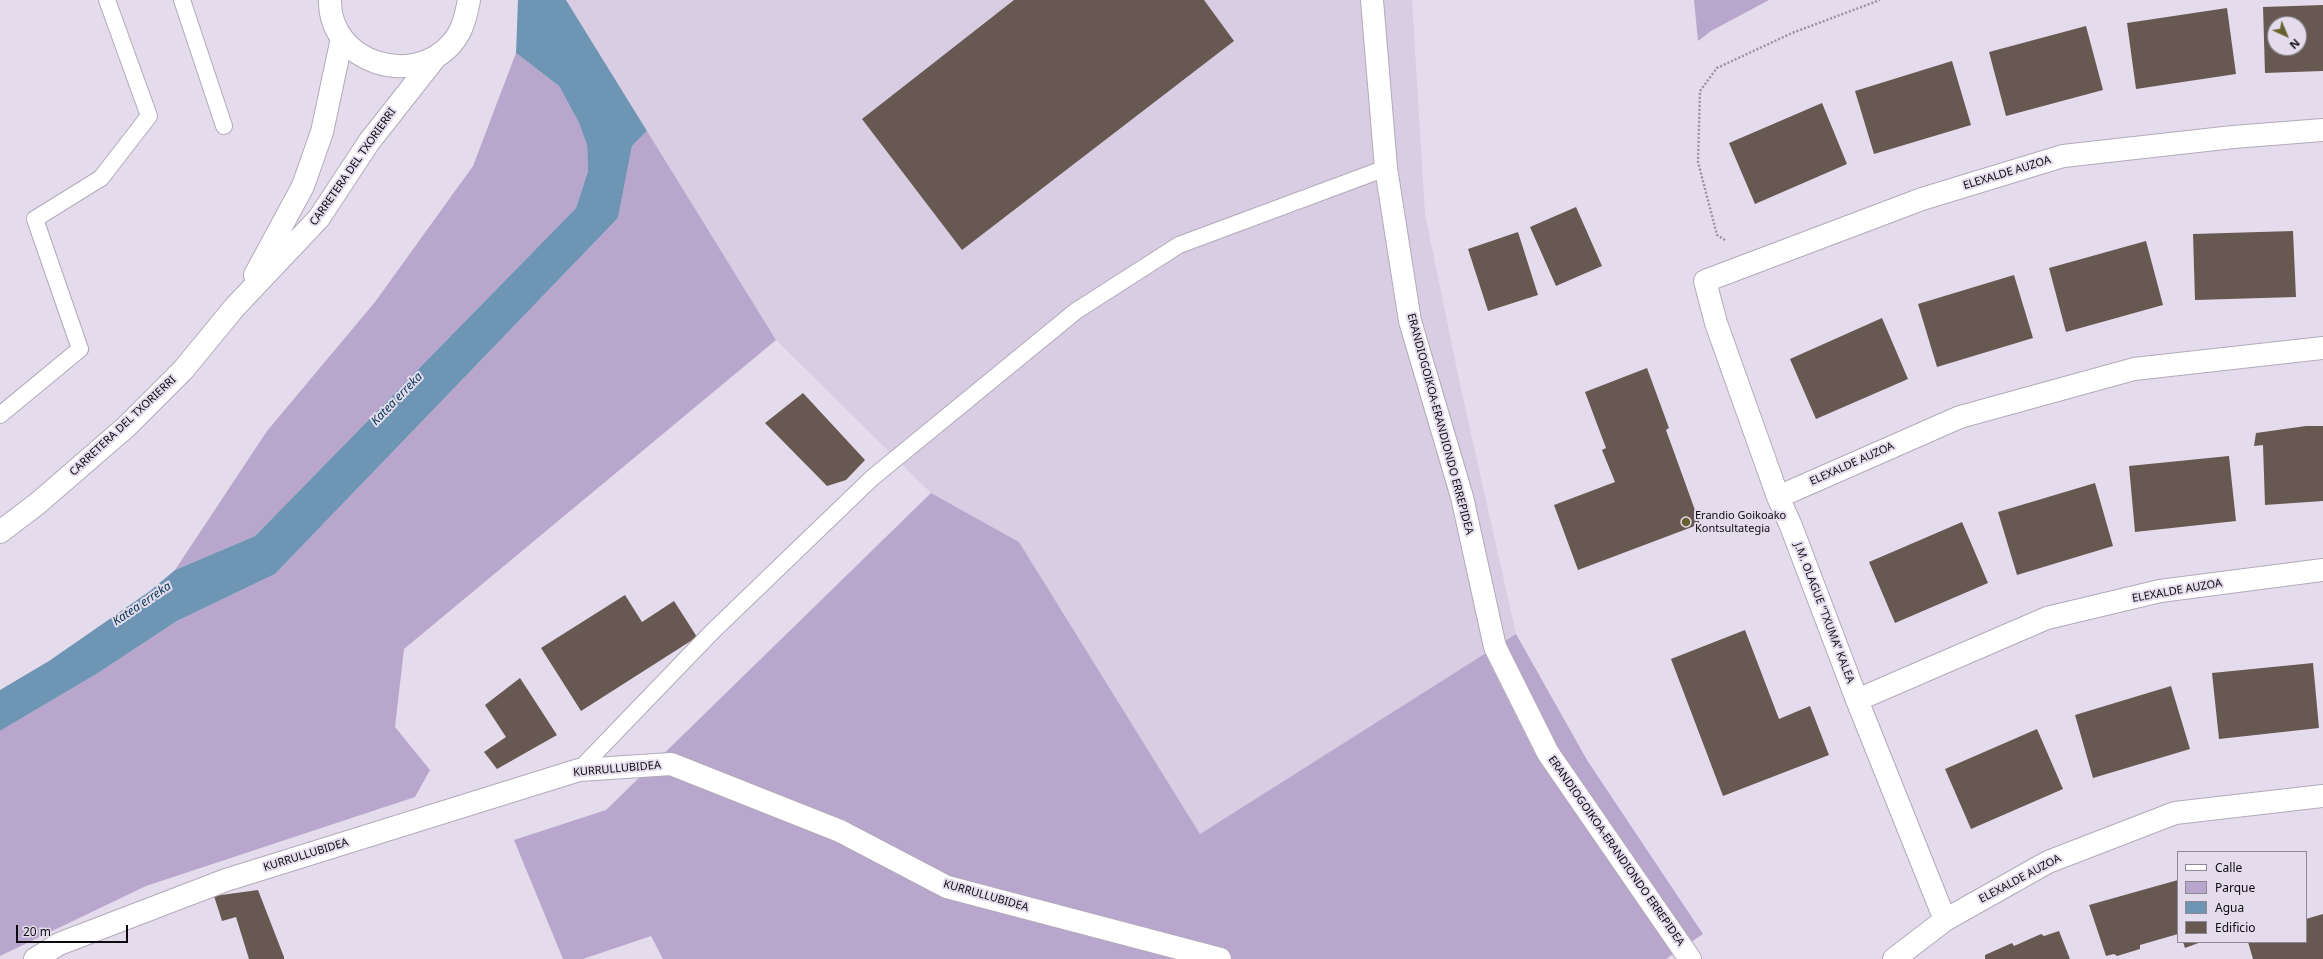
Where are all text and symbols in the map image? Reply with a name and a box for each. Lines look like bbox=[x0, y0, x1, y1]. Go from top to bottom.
north arrow bbox=[2267, 16, 2307, 56]
text: N bbox=[2287, 36, 2303, 53]
street label: CARRETERA DEL TXORIERRI bbox=[307, 106, 399, 228]
street label: ELEXALDE AUZOA bbox=[1962, 153, 2052, 193]
street label: ERANDIOGOIKOA-ERANDIONDO ERREPIDEA bbox=[1404, 312, 1476, 536]
water label: Katea erreka bbox=[368, 370, 426, 428]
street label: CARRETERA DEL TXORIERRI bbox=[67, 373, 179, 479]
street label: ELEXALDE AUZOA bbox=[1808, 439, 1896, 489]
place label: Erandio Goikoako Kontsultategia bbox=[1695, 509, 1786, 535]
marker: Erandio Goikoako Kontsultategia bbox=[1680, 516, 1692, 528]
street label: J.M. OLAGUE "TXUMA" KALEA bbox=[1791, 541, 1857, 685]
street label: ELEXALDE AUZOA bbox=[2131, 577, 2223, 605]
water label: Katea erreka bbox=[110, 579, 174, 629]
street label: ERANDIOGOIKOA-ERANDIONDO ERREPIDEA bbox=[1545, 754, 1687, 948]
street label: KURRULLUBIDEA bbox=[573, 759, 661, 779]
street label: KURRULLUBIDEA bbox=[262, 836, 350, 874]
legend bbox=[2177, 851, 2307, 943]
street label: ELEXALDE AUZOA bbox=[1977, 852, 2063, 906]
text: Calle bbox=[2215, 859, 2242, 876]
street label: KURRULLUBIDEA bbox=[942, 878, 1030, 914]
text: Parque bbox=[2215, 879, 2255, 896]
text: Agua bbox=[2215, 899, 2244, 916]
scale bar bbox=[18, 917, 130, 943]
text: Edificio bbox=[2215, 919, 2256, 936]
text: 20 m bbox=[23, 923, 51, 940]

